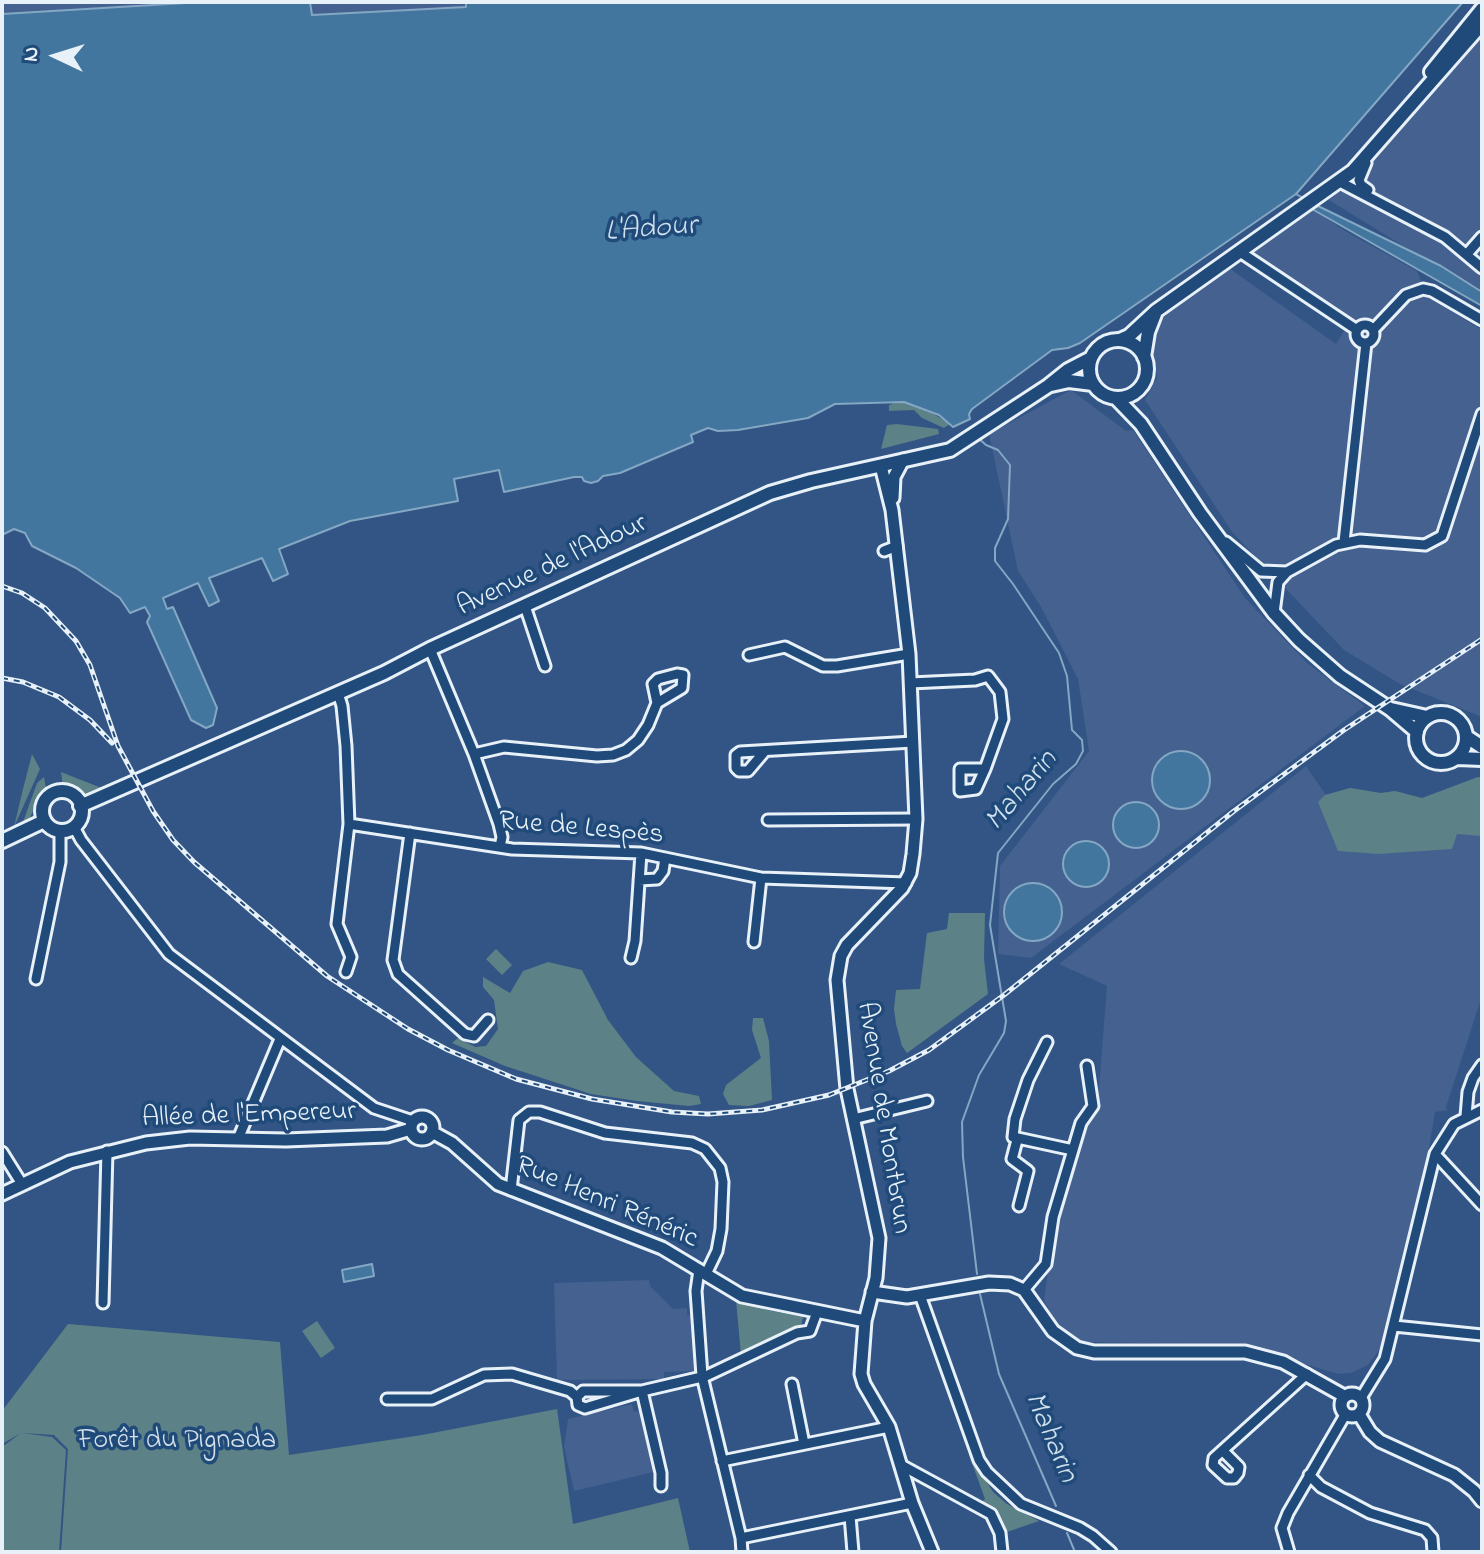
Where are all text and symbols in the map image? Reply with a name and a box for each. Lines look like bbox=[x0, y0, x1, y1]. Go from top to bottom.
north arrow bbox=[16, 16, 96, 96]
text: N bbox=[16, 46, 49, 63]
water label: L'Adour bbox=[604, 210, 698, 252]
street label: Avenue de l'Adour bbox=[453, 508, 653, 626]
water label: Maharin bbox=[979, 744, 1067, 840]
street label: Rue de Lespès bbox=[497, 806, 665, 854]
street label: Avenue de Montbrun bbox=[847, 1000, 917, 1236]
street label: Allée de l'Empereur bbox=[142, 1096, 356, 1138]
street label: Rue Henri Rénéric bbox=[510, 1150, 702, 1258]
water label: Maharin bbox=[1014, 1388, 1084, 1488]
park label: Forêt du Pignada bbox=[78, 1425, 276, 1459]

